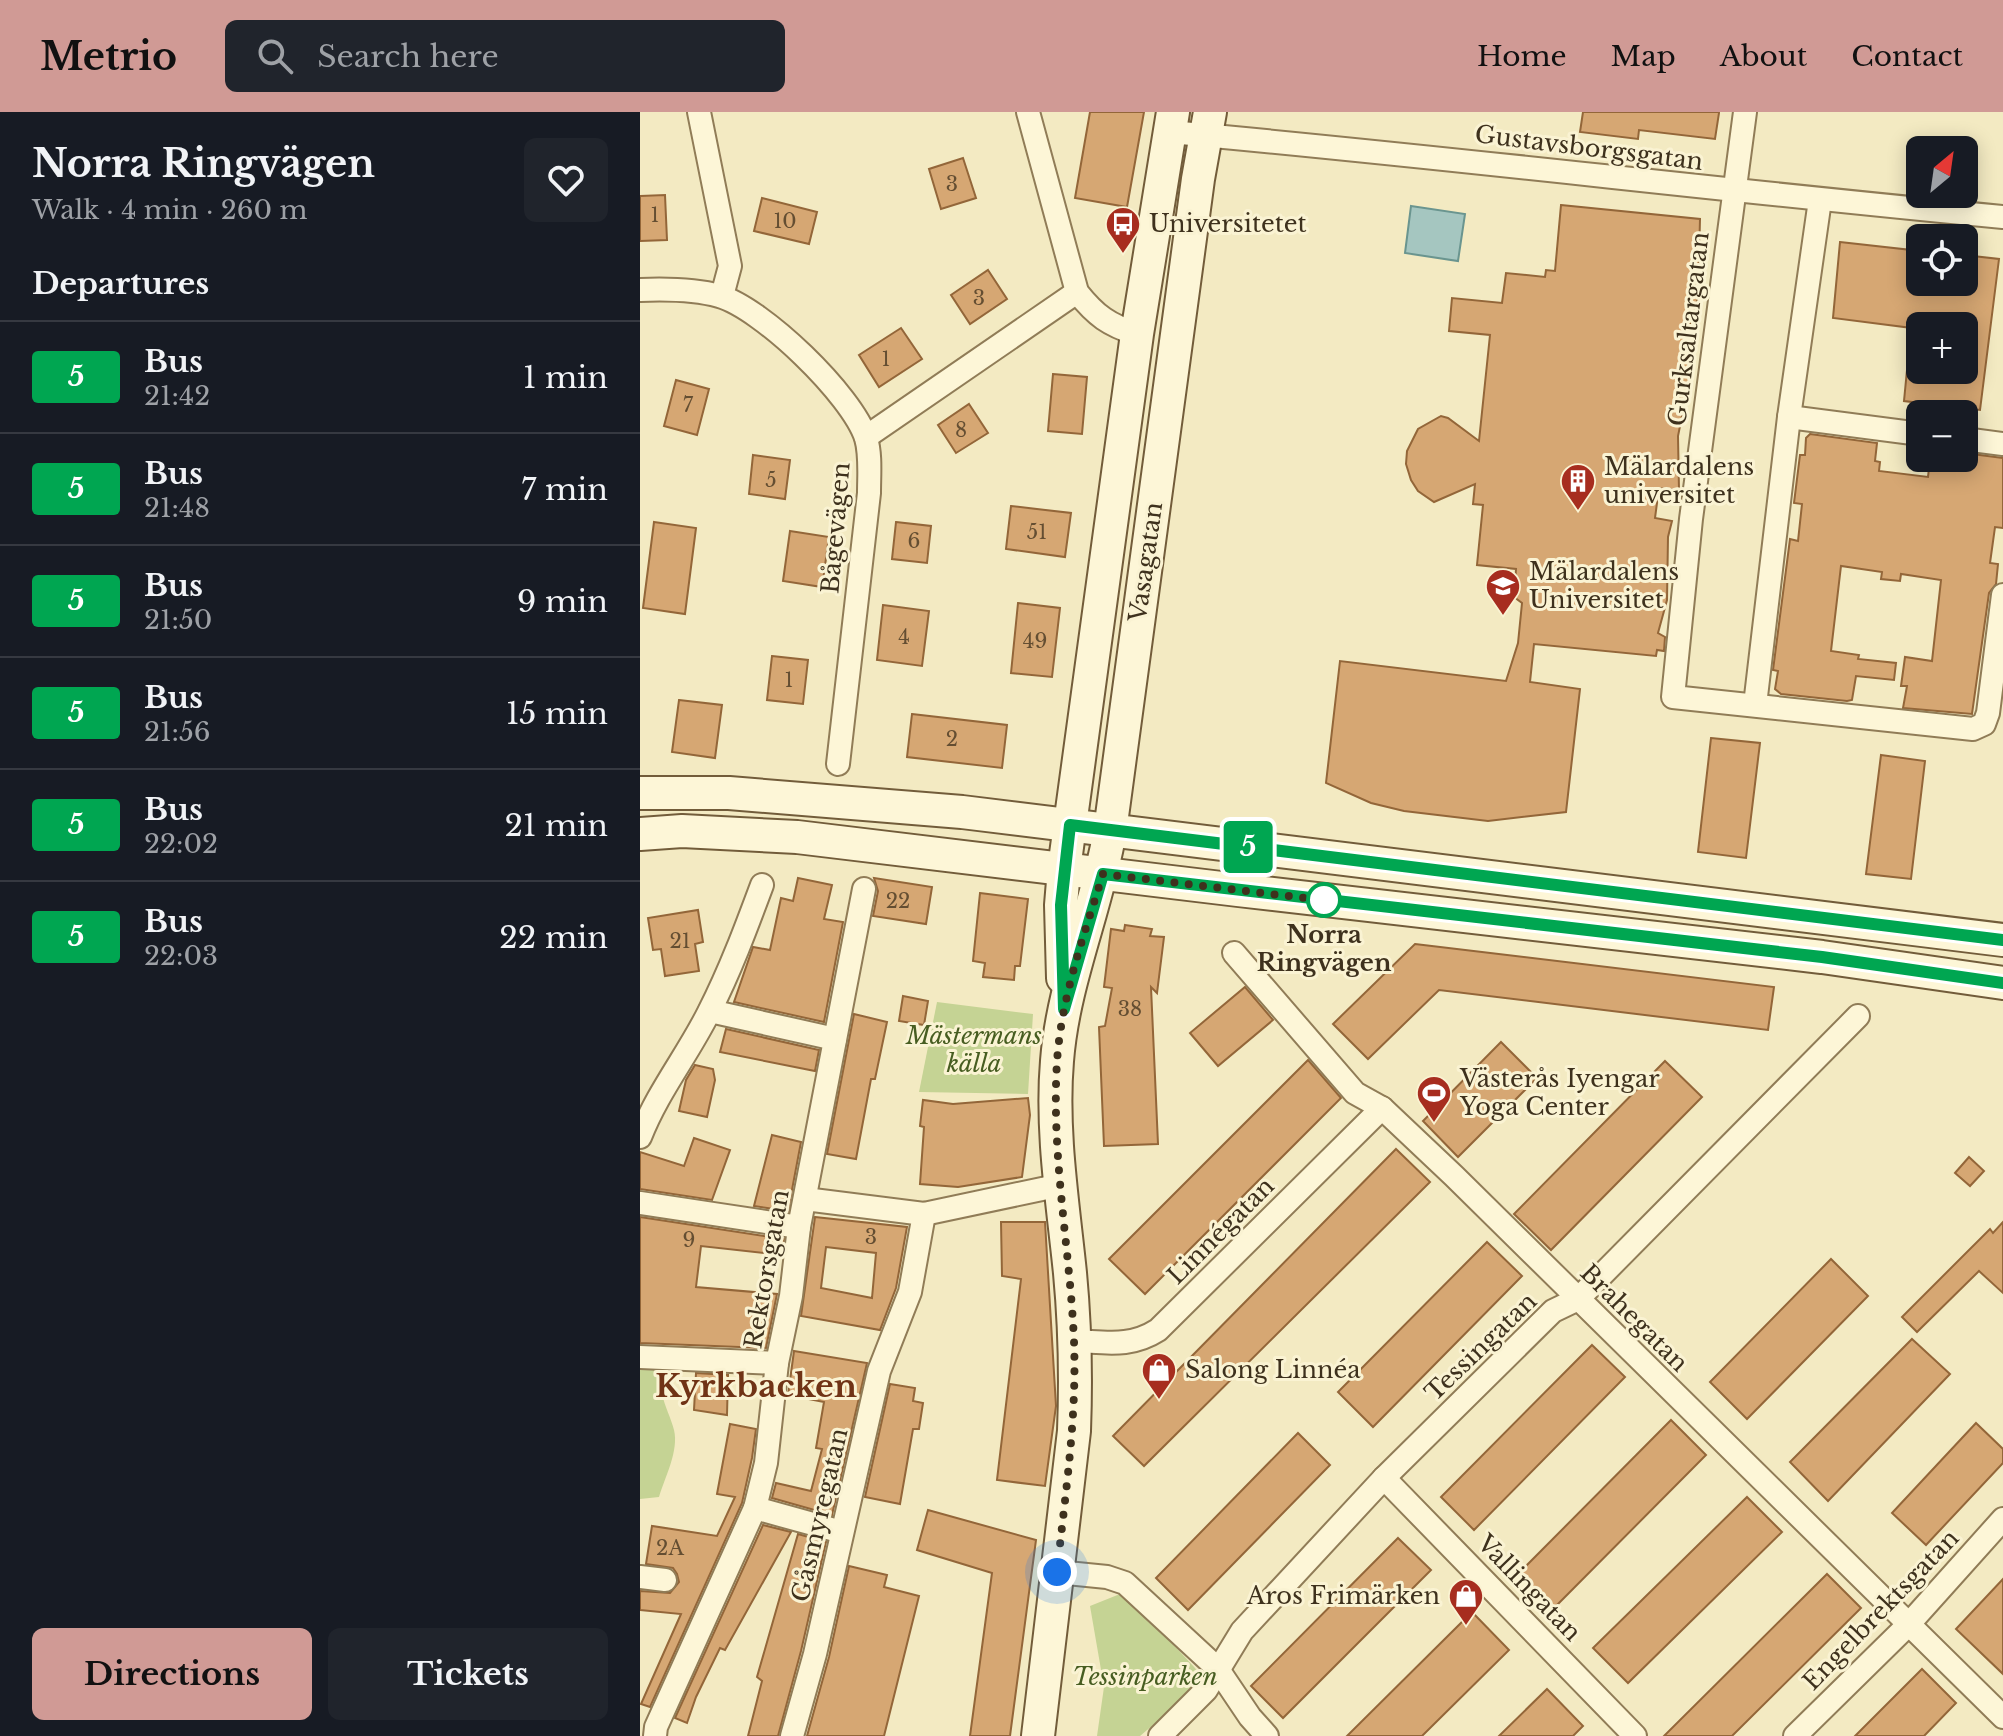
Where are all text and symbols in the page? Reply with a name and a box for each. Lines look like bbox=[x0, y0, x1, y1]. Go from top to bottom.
search box bbox=[225, 20, 785, 92]
text: Metrio bbox=[40, 33, 177, 80]
icon: search bbox=[253, 34, 297, 78]
text: Search here bbox=[317, 38, 499, 75]
text: Home bbox=[1477, 39, 1567, 74]
text: Map bbox=[1611, 39, 1676, 74]
text: About bbox=[1720, 39, 1807, 74]
text: Contact bbox=[1851, 39, 1963, 74]
street label: Gustavsborgsgatan bbox=[1473, 119, 1705, 176]
north arrow bbox=[1906, 136, 1978, 208]
map controls bbox=[1906, 136, 1978, 472]
button: heart bbox=[524, 138, 608, 222]
text: Norra Ringvägen bbox=[32, 140, 375, 187]
house number: 3 bbox=[946, 172, 958, 196]
text: Walk · 4 min · 260 m bbox=[32, 194, 307, 226]
house number: 1 bbox=[651, 203, 659, 227]
bus stop icon: Universitetet bbox=[1104, 205, 1142, 255]
house number: 10 bbox=[773, 209, 797, 233]
place label: Universitetet bbox=[1149, 209, 1307, 238]
button: locate bbox=[1906, 224, 1978, 296]
street label: Gurksaltargatan bbox=[1662, 230, 1715, 428]
text: Departures bbox=[32, 265, 209, 302]
house number: 3 bbox=[973, 286, 985, 310]
button: + bbox=[1906, 312, 1978, 384]
text: Bus bbox=[144, 343, 203, 380]
house number: 1 bbox=[882, 347, 890, 371]
text: 5 bbox=[68, 359, 84, 394]
text: 1 min bbox=[523, 359, 608, 396]
text: 21:42 bbox=[144, 380, 210, 412]
house number: 7 bbox=[683, 393, 694, 417]
button: − bbox=[1906, 400, 1978, 472]
house number: 8 bbox=[955, 418, 967, 442]
place label: Mälardalens universitet bbox=[1604, 452, 1754, 509]
text: Bus bbox=[144, 455, 203, 492]
street label: Bågevägen bbox=[815, 461, 856, 595]
building icon: Mälardalens universitet bbox=[1559, 462, 1597, 512]
house number: 5 bbox=[765, 468, 777, 492]
text: 5 bbox=[68, 471, 84, 506]
text: 7 min bbox=[521, 471, 608, 508]
text: 21:48 bbox=[144, 492, 210, 524]
street label: Vasagatan bbox=[1123, 500, 1168, 625]
house number: 51 bbox=[1027, 520, 1047, 544]
house number: 6 bbox=[908, 529, 920, 553]
place label: Mälardalens Universitet bbox=[1529, 557, 1679, 614]
text: Bus bbox=[144, 567, 203, 604]
school or university icon: Mälardalens Universitet bbox=[1484, 567, 1522, 617]
text: 5 bbox=[68, 583, 84, 618]
text: 9 min bbox=[517, 583, 608, 620]
text: 21:50 bbox=[144, 604, 212, 636]
house number: 4 bbox=[898, 625, 910, 649]
house number: 49 bbox=[1023, 629, 1047, 653]
house number: 1 bbox=[785, 668, 793, 692]
text: Bus bbox=[144, 679, 203, 716]
text: 5 bbox=[68, 695, 84, 730]
text: 15 min bbox=[506, 695, 608, 732]
text: 21:56 bbox=[144, 716, 211, 748]
house number: 2 bbox=[946, 727, 958, 751]
text: Bus bbox=[144, 791, 203, 828]
text: 5 bbox=[68, 807, 84, 842]
text: 21 min bbox=[504, 807, 608, 844]
line badge: 5 bbox=[1222, 821, 1274, 873]
text: 22:02 bbox=[144, 828, 218, 860]
text: 5 bbox=[1240, 829, 1256, 864]
marker: Norra Ringvägen bbox=[1307, 883, 1341, 917]
house number: 22 bbox=[886, 889, 910, 913]
text: Bus bbox=[144, 903, 203, 940]
text: 5 bbox=[68, 919, 84, 954]
text: 22 min bbox=[499, 919, 608, 956]
place label: Norra Ringvägen bbox=[1257, 920, 1392, 977]
house number: 21 bbox=[669, 929, 691, 953]
text: 22:03 bbox=[144, 940, 218, 972]
house number: 38 bbox=[1118, 997, 1142, 1021]
park label: Mästermans källa bbox=[905, 1021, 1042, 1078]
place label: Västerås Iyengar Yoga Center bbox=[1459, 1064, 1660, 1121]
sports icon: Västerås Iyengar Yoga Center bbox=[1415, 1074, 1453, 1124]
street label: Linnégatan bbox=[1161, 1171, 1280, 1290]
street label: Rektorsgatan bbox=[738, 1187, 795, 1351]
house number: 3 bbox=[865, 1225, 877, 1249]
house number: 9 bbox=[683, 1228, 695, 1252]
street label: Brahegatan bbox=[1575, 1258, 1694, 1377]
street label: Tessingatan bbox=[1419, 1286, 1542, 1407]
shop icon: Salong Linnéa bbox=[1140, 1351, 1178, 1401]
place label: Salong Linnéa bbox=[1185, 1355, 1361, 1384]
district label: Kyrkbacken bbox=[655, 1366, 857, 1406]
street label: Gåsmyregatan bbox=[785, 1425, 854, 1604]
street label: Engelbrektsgatan bbox=[1797, 1523, 1965, 1696]
street label: Vallingatan bbox=[1471, 1528, 1587, 1647]
house number: 2A bbox=[656, 1536, 684, 1560]
your location bbox=[1037, 1552, 1077, 1592]
shop icon: Aros Frimärken bbox=[1447, 1577, 1485, 1627]
place label: Aros Frimärken bbox=[1246, 1581, 1440, 1610]
button: Directions bbox=[32, 1628, 312, 1720]
button: Tickets bbox=[328, 1628, 608, 1720]
park label: Tessinparken bbox=[1072, 1662, 1218, 1691]

